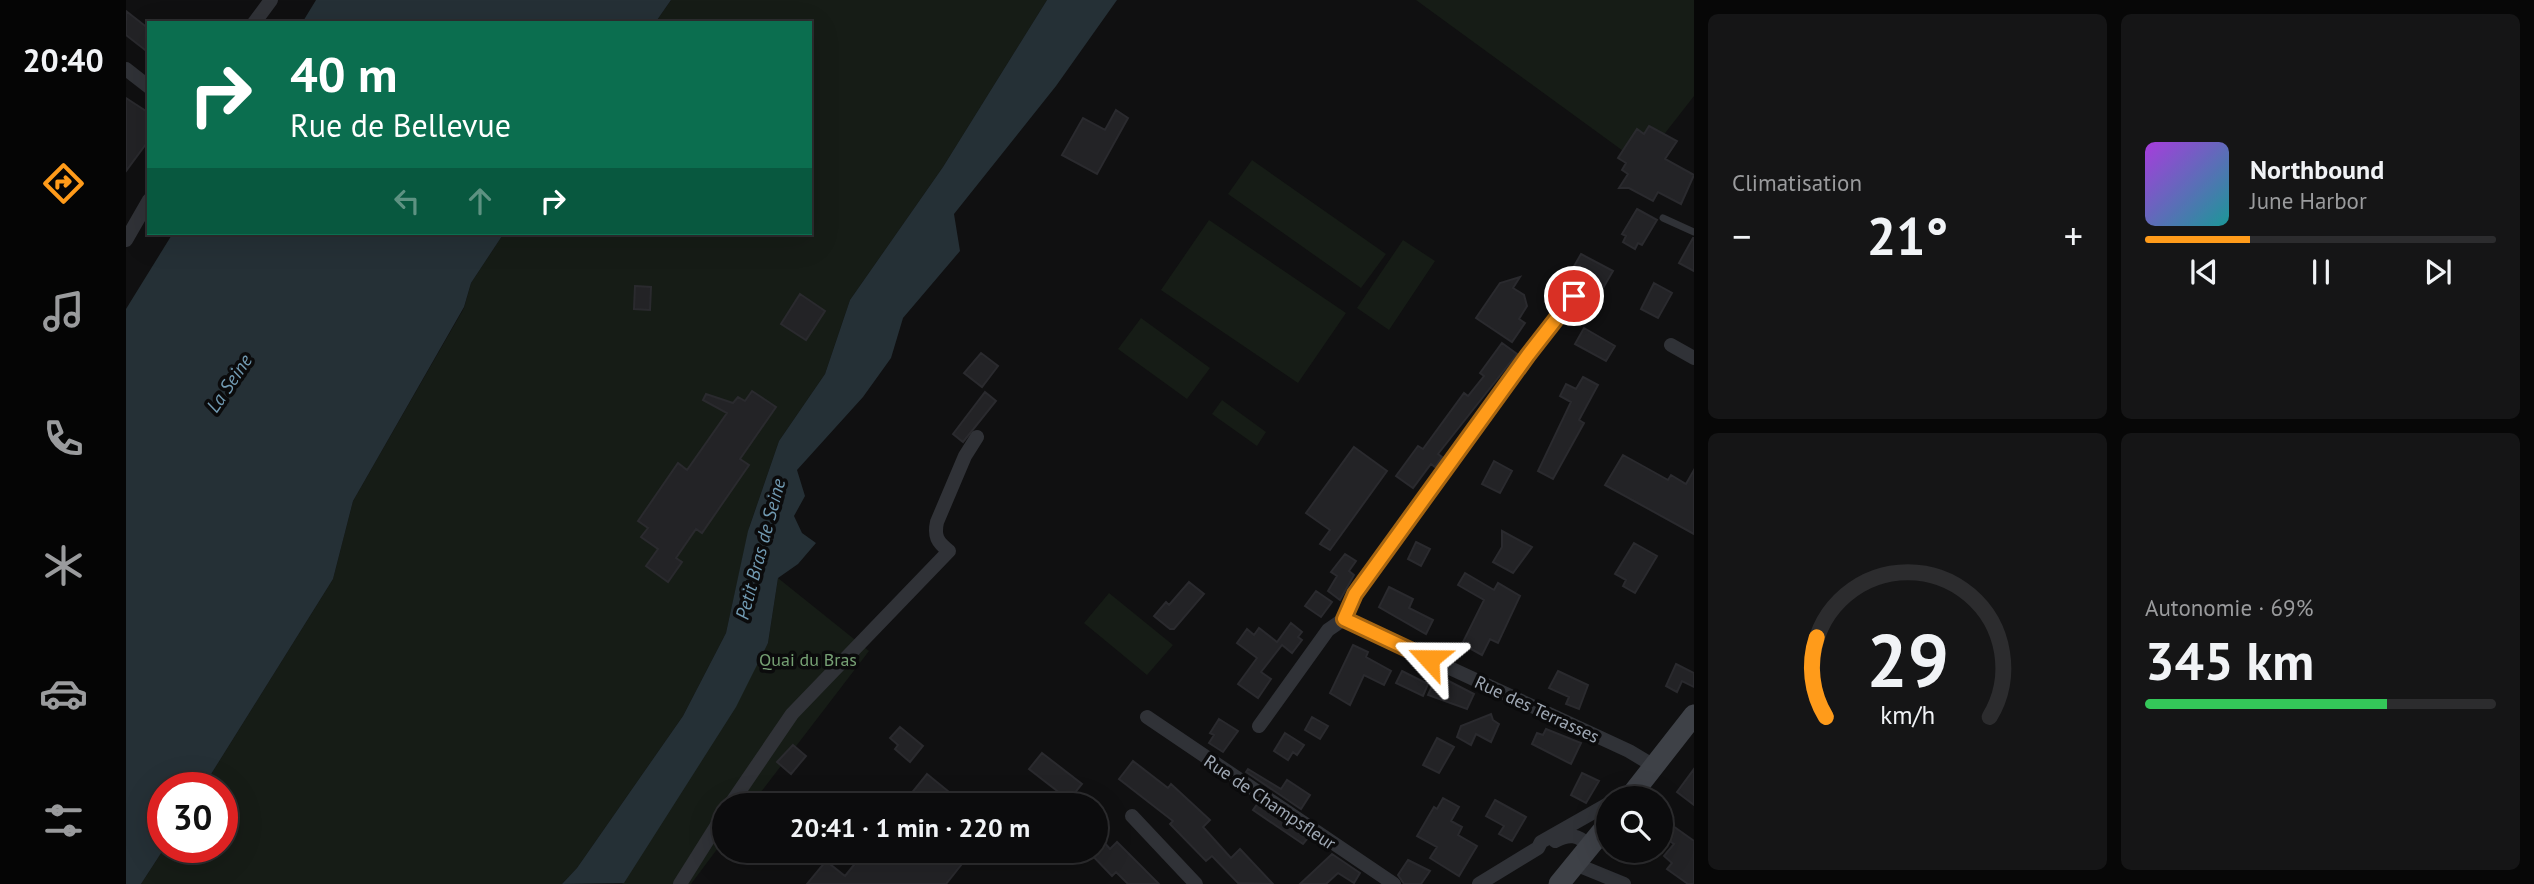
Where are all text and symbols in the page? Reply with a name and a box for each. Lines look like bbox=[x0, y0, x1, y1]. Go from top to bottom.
text: 20:40 bbox=[22, 39, 104, 81]
text: 40 m bbox=[290, 42, 397, 106]
icon: right bbox=[175, 49, 266, 140]
text: Rue de Bellevue bbox=[290, 104, 511, 146]
text: Northbound bbox=[2250, 153, 2384, 186]
icon: directions bbox=[39, 159, 88, 208]
text: Climatisation bbox=[1732, 168, 1862, 197]
icon: left bbox=[388, 182, 426, 220]
icon: ahead bbox=[461, 182, 499, 220]
icon: right bbox=[534, 182, 572, 220]
text: June Harbor bbox=[2250, 186, 2367, 215]
text: 21° bbox=[1867, 202, 1948, 269]
text: − bbox=[1732, 211, 1751, 260]
text: + bbox=[2064, 211, 2083, 260]
icon: previous bbox=[2185, 253, 2223, 291]
icon: pause bbox=[2302, 253, 2340, 291]
icon: next bbox=[2419, 253, 2457, 291]
pin bbox=[1544, 266, 1604, 326]
icon: arrive bbox=[1555, 277, 1593, 315]
icon: music bbox=[39, 287, 88, 336]
water label: La Seine bbox=[201, 349, 257, 417]
icon: phone bbox=[39, 414, 88, 463]
water label: Petit Bras de Seine bbox=[730, 476, 790, 622]
icon: climate bbox=[39, 541, 88, 590]
text: Autonomie · 69% bbox=[2145, 593, 2313, 622]
text: 29 bbox=[1866, 614, 1949, 708]
position arrow bbox=[1392, 622, 1466, 696]
text: 345 km bbox=[2145, 627, 2314, 694]
park label: Quai du Bras bbox=[759, 648, 857, 671]
icon: car bbox=[39, 669, 88, 718]
street label: Rue des Terrasses bbox=[1471, 670, 1603, 748]
text: km/h bbox=[1880, 699, 1935, 731]
street label: Rue de Champsfleur bbox=[1200, 749, 1340, 855]
speed limit sign: 30 bbox=[147, 772, 238, 863]
map controls bbox=[1596, 786, 1673, 863]
button: search bbox=[1596, 786, 1673, 863]
icon: filters bbox=[39, 796, 88, 845]
text: 20:41 · 1 min · 220 m bbox=[790, 811, 1030, 844]

